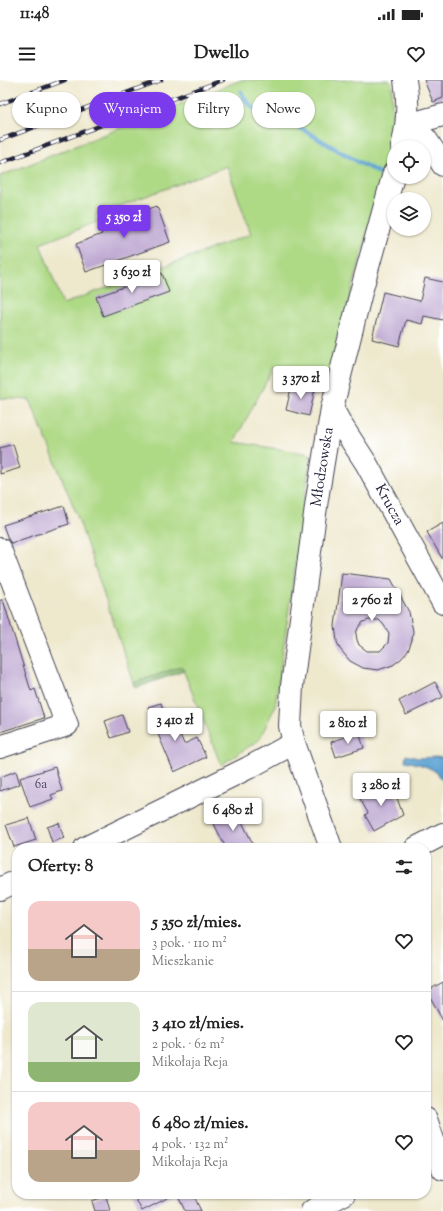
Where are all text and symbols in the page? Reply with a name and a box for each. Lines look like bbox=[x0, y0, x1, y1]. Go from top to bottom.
text: 11:48 bbox=[20, 4, 49, 25]
text: Dwello bbox=[194, 41, 249, 67]
icon: menu bbox=[16, 43, 38, 65]
icon: heart bbox=[405, 43, 427, 65]
chip: Kupno bbox=[12, 92, 81, 128]
chip: Wynajem bbox=[89, 92, 176, 128]
chip: Filtry bbox=[184, 92, 244, 128]
chip: Nowe bbox=[252, 92, 315, 128]
map controls bbox=[387, 140, 431, 236]
button: locate bbox=[387, 140, 431, 184]
button: layers bbox=[387, 192, 431, 236]
pin: 5 350 zł bbox=[83, 205, 165, 239]
text: 5 350 zł bbox=[106, 209, 142, 227]
pin: 3 630 zł bbox=[91, 260, 173, 294]
text: 3 630 zł bbox=[113, 264, 151, 282]
pin: 3 370 zł bbox=[260, 366, 342, 400]
text: 3 370 zł bbox=[282, 370, 320, 388]
street label: Młodzowska bbox=[306, 426, 340, 508]
street label: Krucza bbox=[369, 481, 409, 529]
pin: 2 760 zł bbox=[331, 588, 413, 622]
text: 2 760 zł bbox=[352, 592, 392, 610]
pin: 3 410 zł bbox=[134, 708, 216, 742]
pin: 2 810 zł bbox=[307, 711, 389, 745]
text: 3 410 zł bbox=[156, 712, 194, 730]
text: 2 810 zł bbox=[329, 715, 367, 733]
pin: 3 280 zł bbox=[340, 773, 422, 807]
house number: 6a bbox=[35, 776, 47, 794]
text: 3 280 zł bbox=[362, 777, 400, 795]
pin: 6 480 zł bbox=[192, 798, 274, 832]
text: 6 480 zł bbox=[213, 802, 253, 820]
text: Oferty: 8 bbox=[28, 855, 93, 879]
icon: filters bbox=[393, 856, 415, 878]
text: 5 350 zł/mies. bbox=[152, 911, 242, 935]
icon: home bbox=[60, 917, 108, 965]
icon: heart bbox=[393, 930, 415, 952]
text: 3 pok. · 110 m² bbox=[152, 935, 227, 953]
text: Mieszkanie bbox=[152, 953, 214, 971]
text: 3 410 zł/mies. bbox=[152, 1012, 244, 1036]
icon: home bbox=[60, 1018, 108, 1066]
icon: heart bbox=[393, 1031, 415, 1053]
text: 2 pok. · 62 m² bbox=[152, 1036, 225, 1054]
text: Mikołaja Reja bbox=[152, 1054, 228, 1072]
text: 6 480 zł/mies. bbox=[152, 1112, 249, 1136]
icon: home bbox=[60, 1118, 108, 1166]
icon: heart bbox=[393, 1131, 415, 1153]
text: 4 pok. · 132 m² bbox=[152, 1136, 228, 1154]
text: Mikołaja Reja bbox=[152, 1154, 228, 1172]

